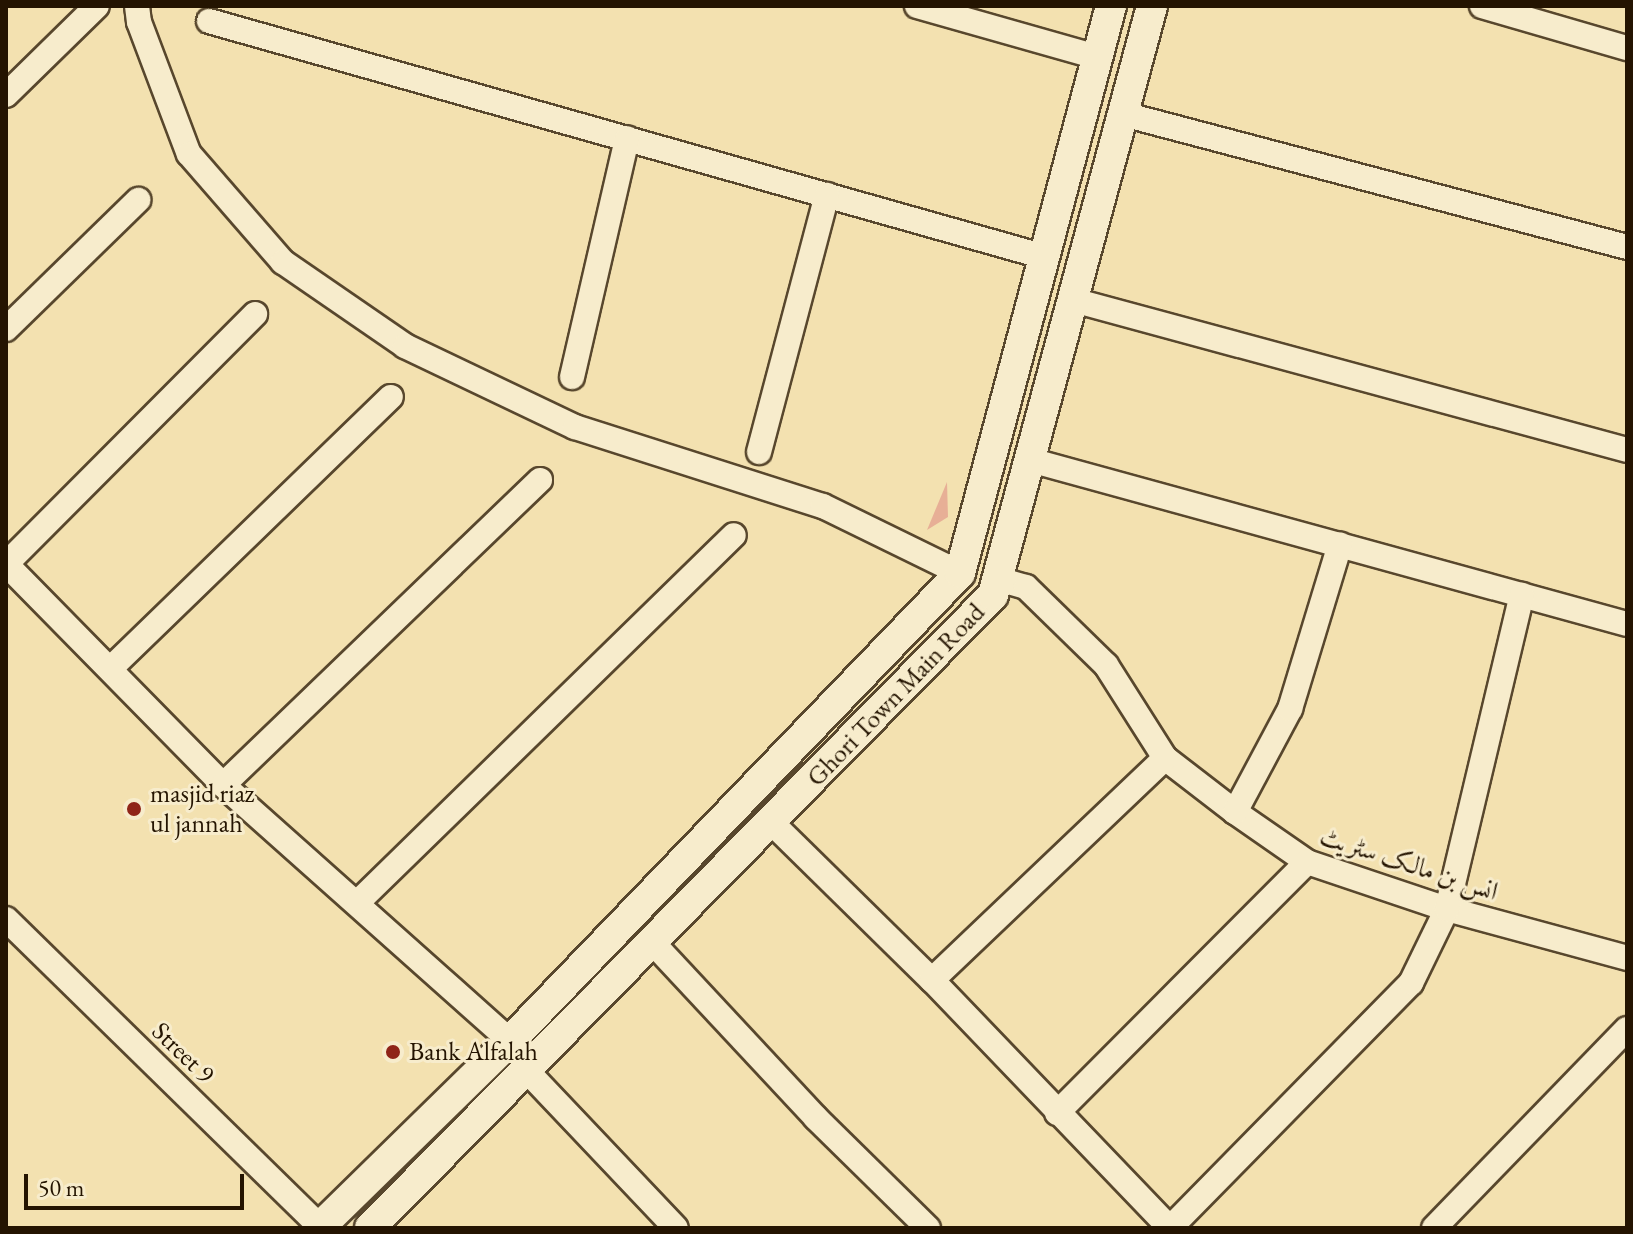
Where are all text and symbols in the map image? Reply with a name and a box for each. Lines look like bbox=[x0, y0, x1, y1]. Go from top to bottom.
street label: Ghori Town Main Road bbox=[801, 597, 991, 793]
place label: masjid riaz ul jannah bbox=[150, 778, 254, 840]
marker: masjid riaz ul jannah bbox=[125, 800, 143, 818]
street label: انس بن مالک سٹریٹ bbox=[1316, 821, 1502, 907]
street label: Street 9 bbox=[145, 1016, 221, 1090]
place label: Bank Alfalah bbox=[409, 1036, 538, 1068]
marker: Bank Alfalah bbox=[384, 1043, 402, 1061]
scale bar bbox=[28, 1158, 248, 1208]
text: 50 m bbox=[38, 1172, 85, 1203]

